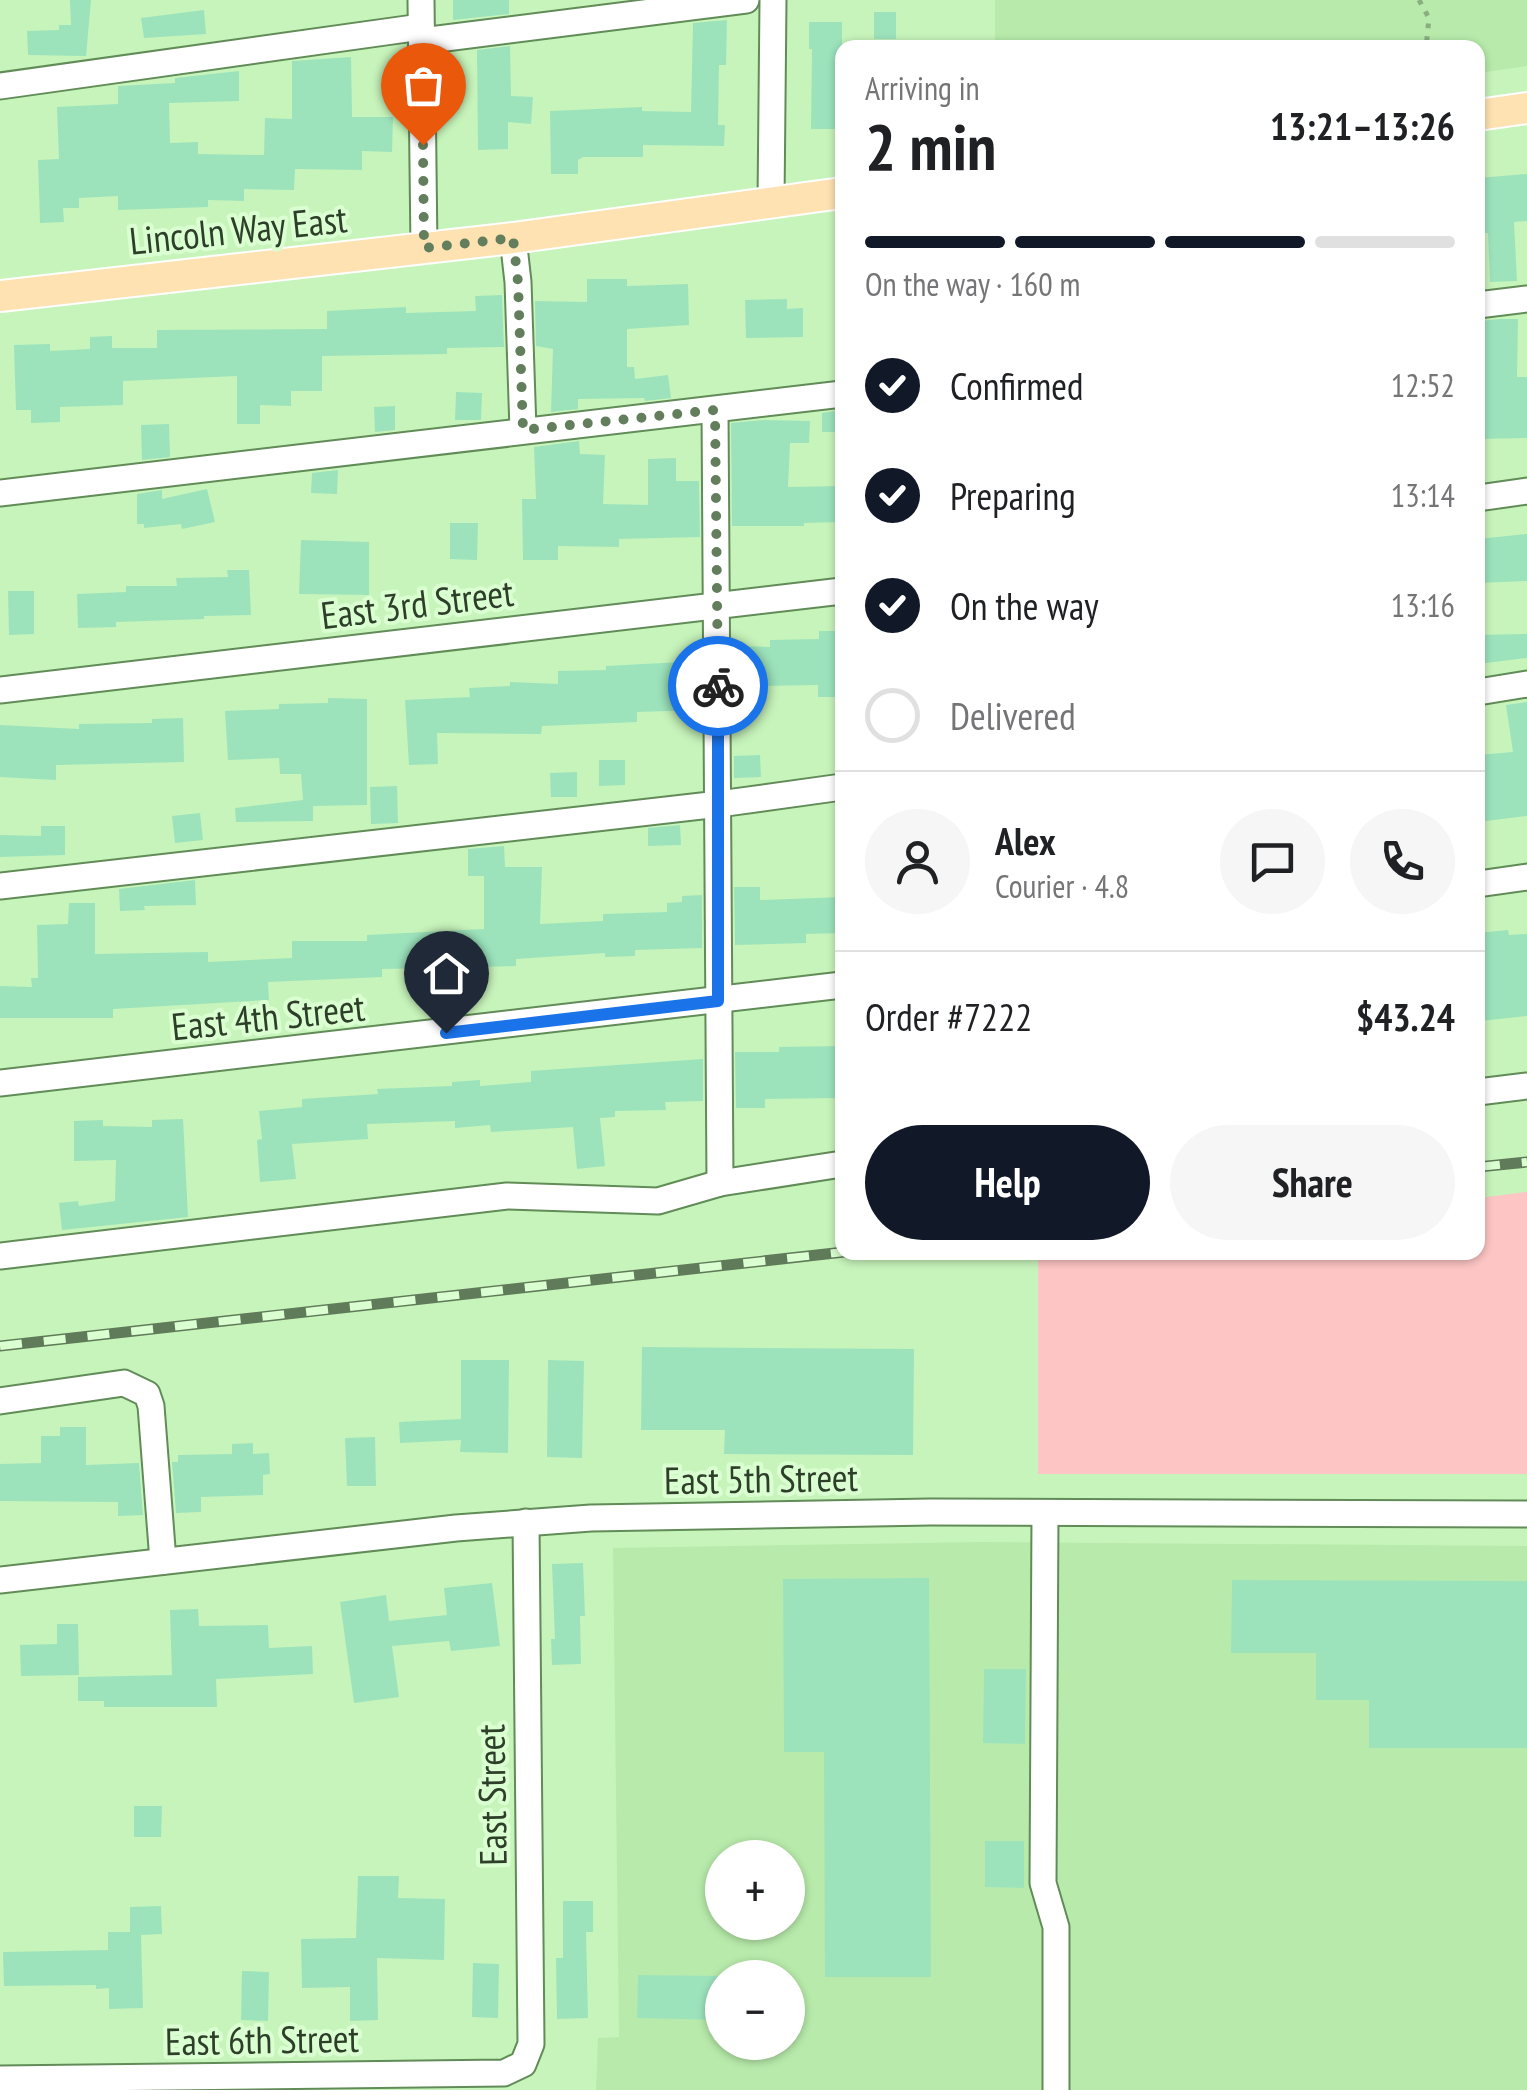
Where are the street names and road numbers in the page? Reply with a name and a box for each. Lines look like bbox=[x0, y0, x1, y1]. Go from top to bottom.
street label: Lincoln Way East bbox=[127, 193, 350, 265]
street label: East 3rd Street bbox=[318, 567, 517, 639]
street label: East 4th Street bbox=[169, 981, 367, 1050]
street label: East 5th Street bbox=[664, 1452, 859, 1504]
street label: East Street bbox=[465, 1723, 517, 1866]
street label: East 6th Street bbox=[165, 2013, 360, 2065]

